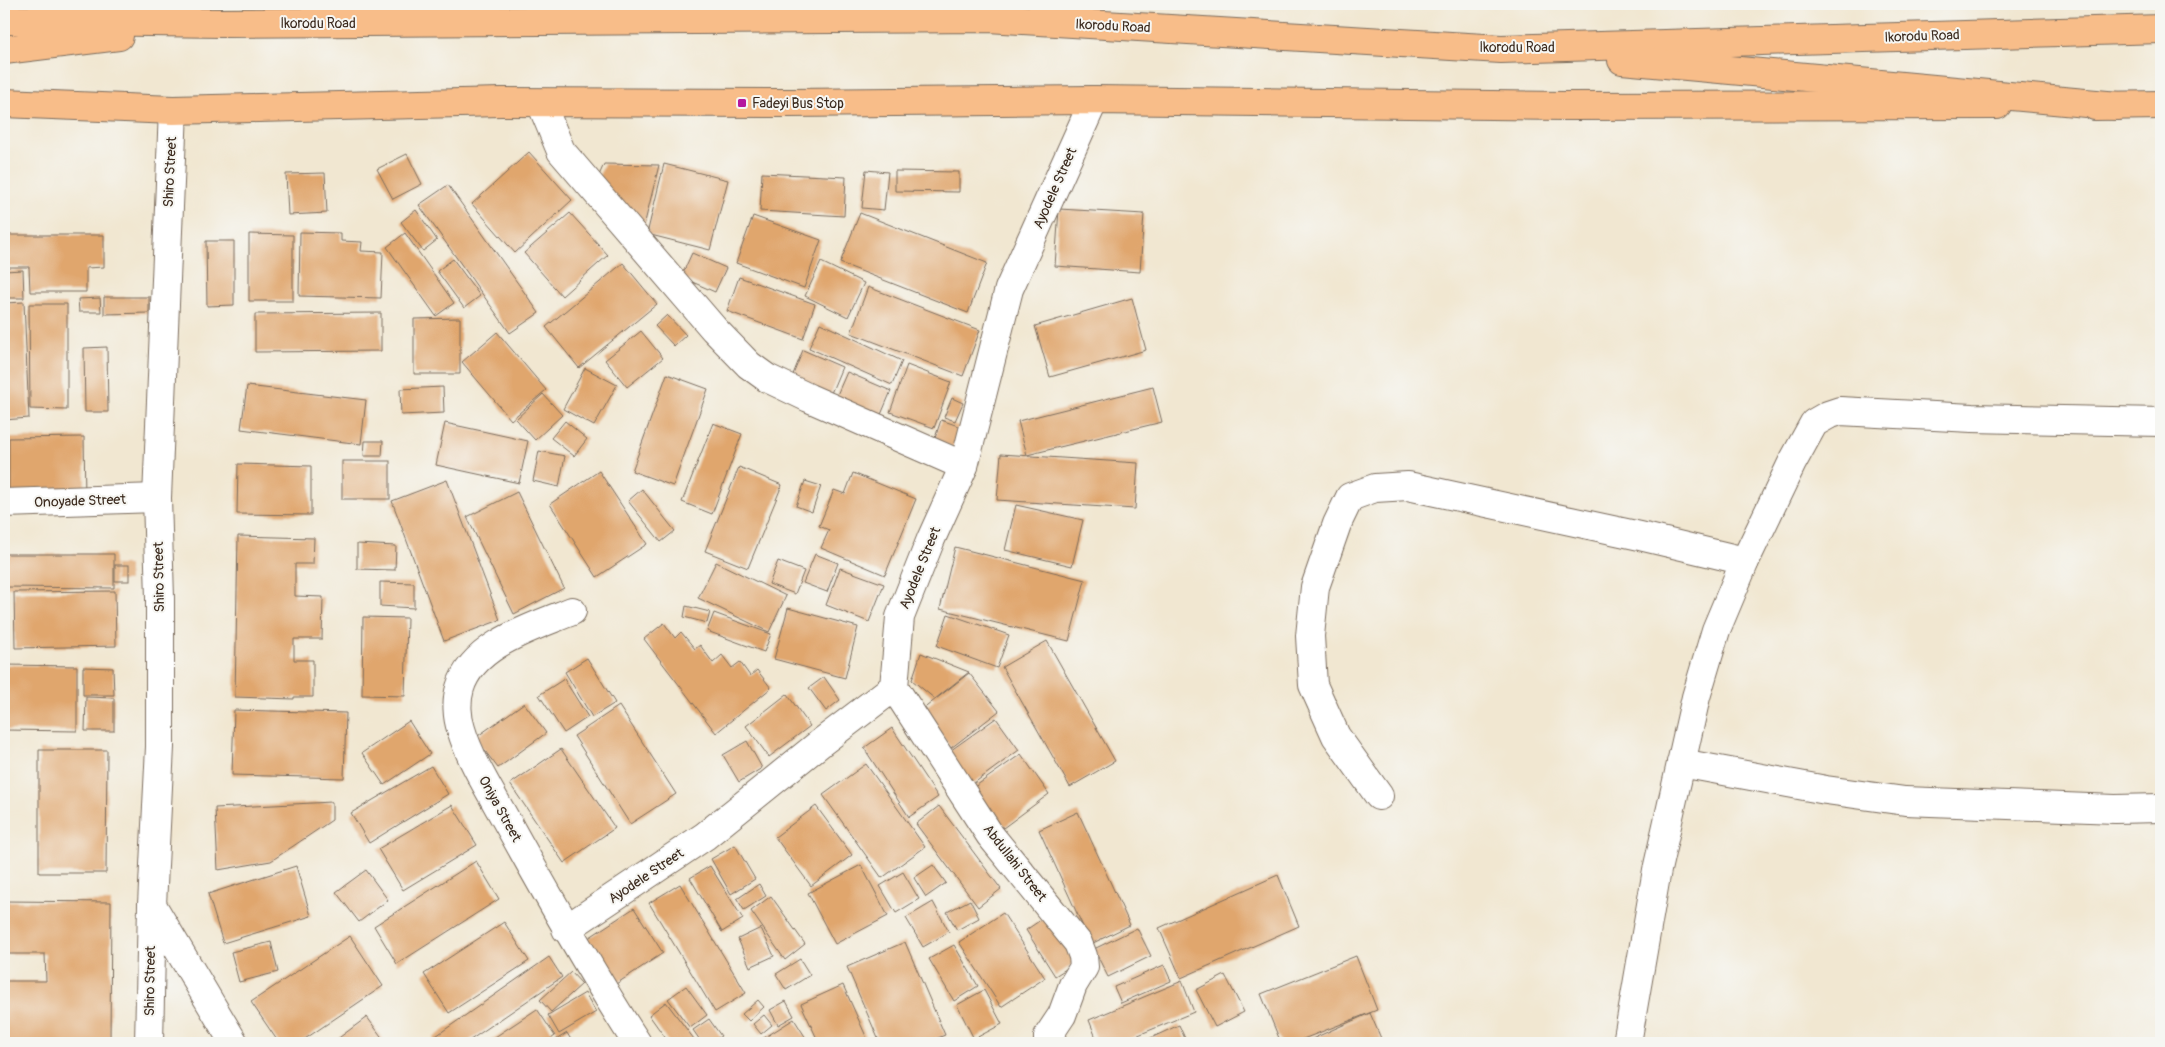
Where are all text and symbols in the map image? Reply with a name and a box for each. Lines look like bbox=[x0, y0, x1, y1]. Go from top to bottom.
street label: Ikorodu Road bbox=[280, 15, 356, 32]
street label: Ikorodu Road bbox=[1075, 16, 1151, 36]
street label: Ikorodu Road bbox=[1884, 26, 1960, 46]
street label: Ikorodu Road bbox=[1479, 39, 1555, 56]
place label: Fadeyi Bus Stop bbox=[752, 95, 844, 112]
marker: Fadeyi Bus Stop bbox=[736, 97, 748, 109]
street label: Shiro Street bbox=[160, 136, 180, 208]
street label: Ayodele Street bbox=[1030, 144, 1081, 231]
street label: Onoyade Street bbox=[34, 491, 127, 511]
street label: Ayodele Street bbox=[896, 524, 944, 612]
street label: Shiro Street bbox=[150, 541, 168, 612]
street label: Oniya Street bbox=[475, 773, 525, 845]
street label: Abdullahi Street bbox=[980, 821, 1051, 905]
street label: Ayodele Street bbox=[605, 844, 687, 907]
street label: Shiro Street bbox=[141, 945, 159, 1016]

